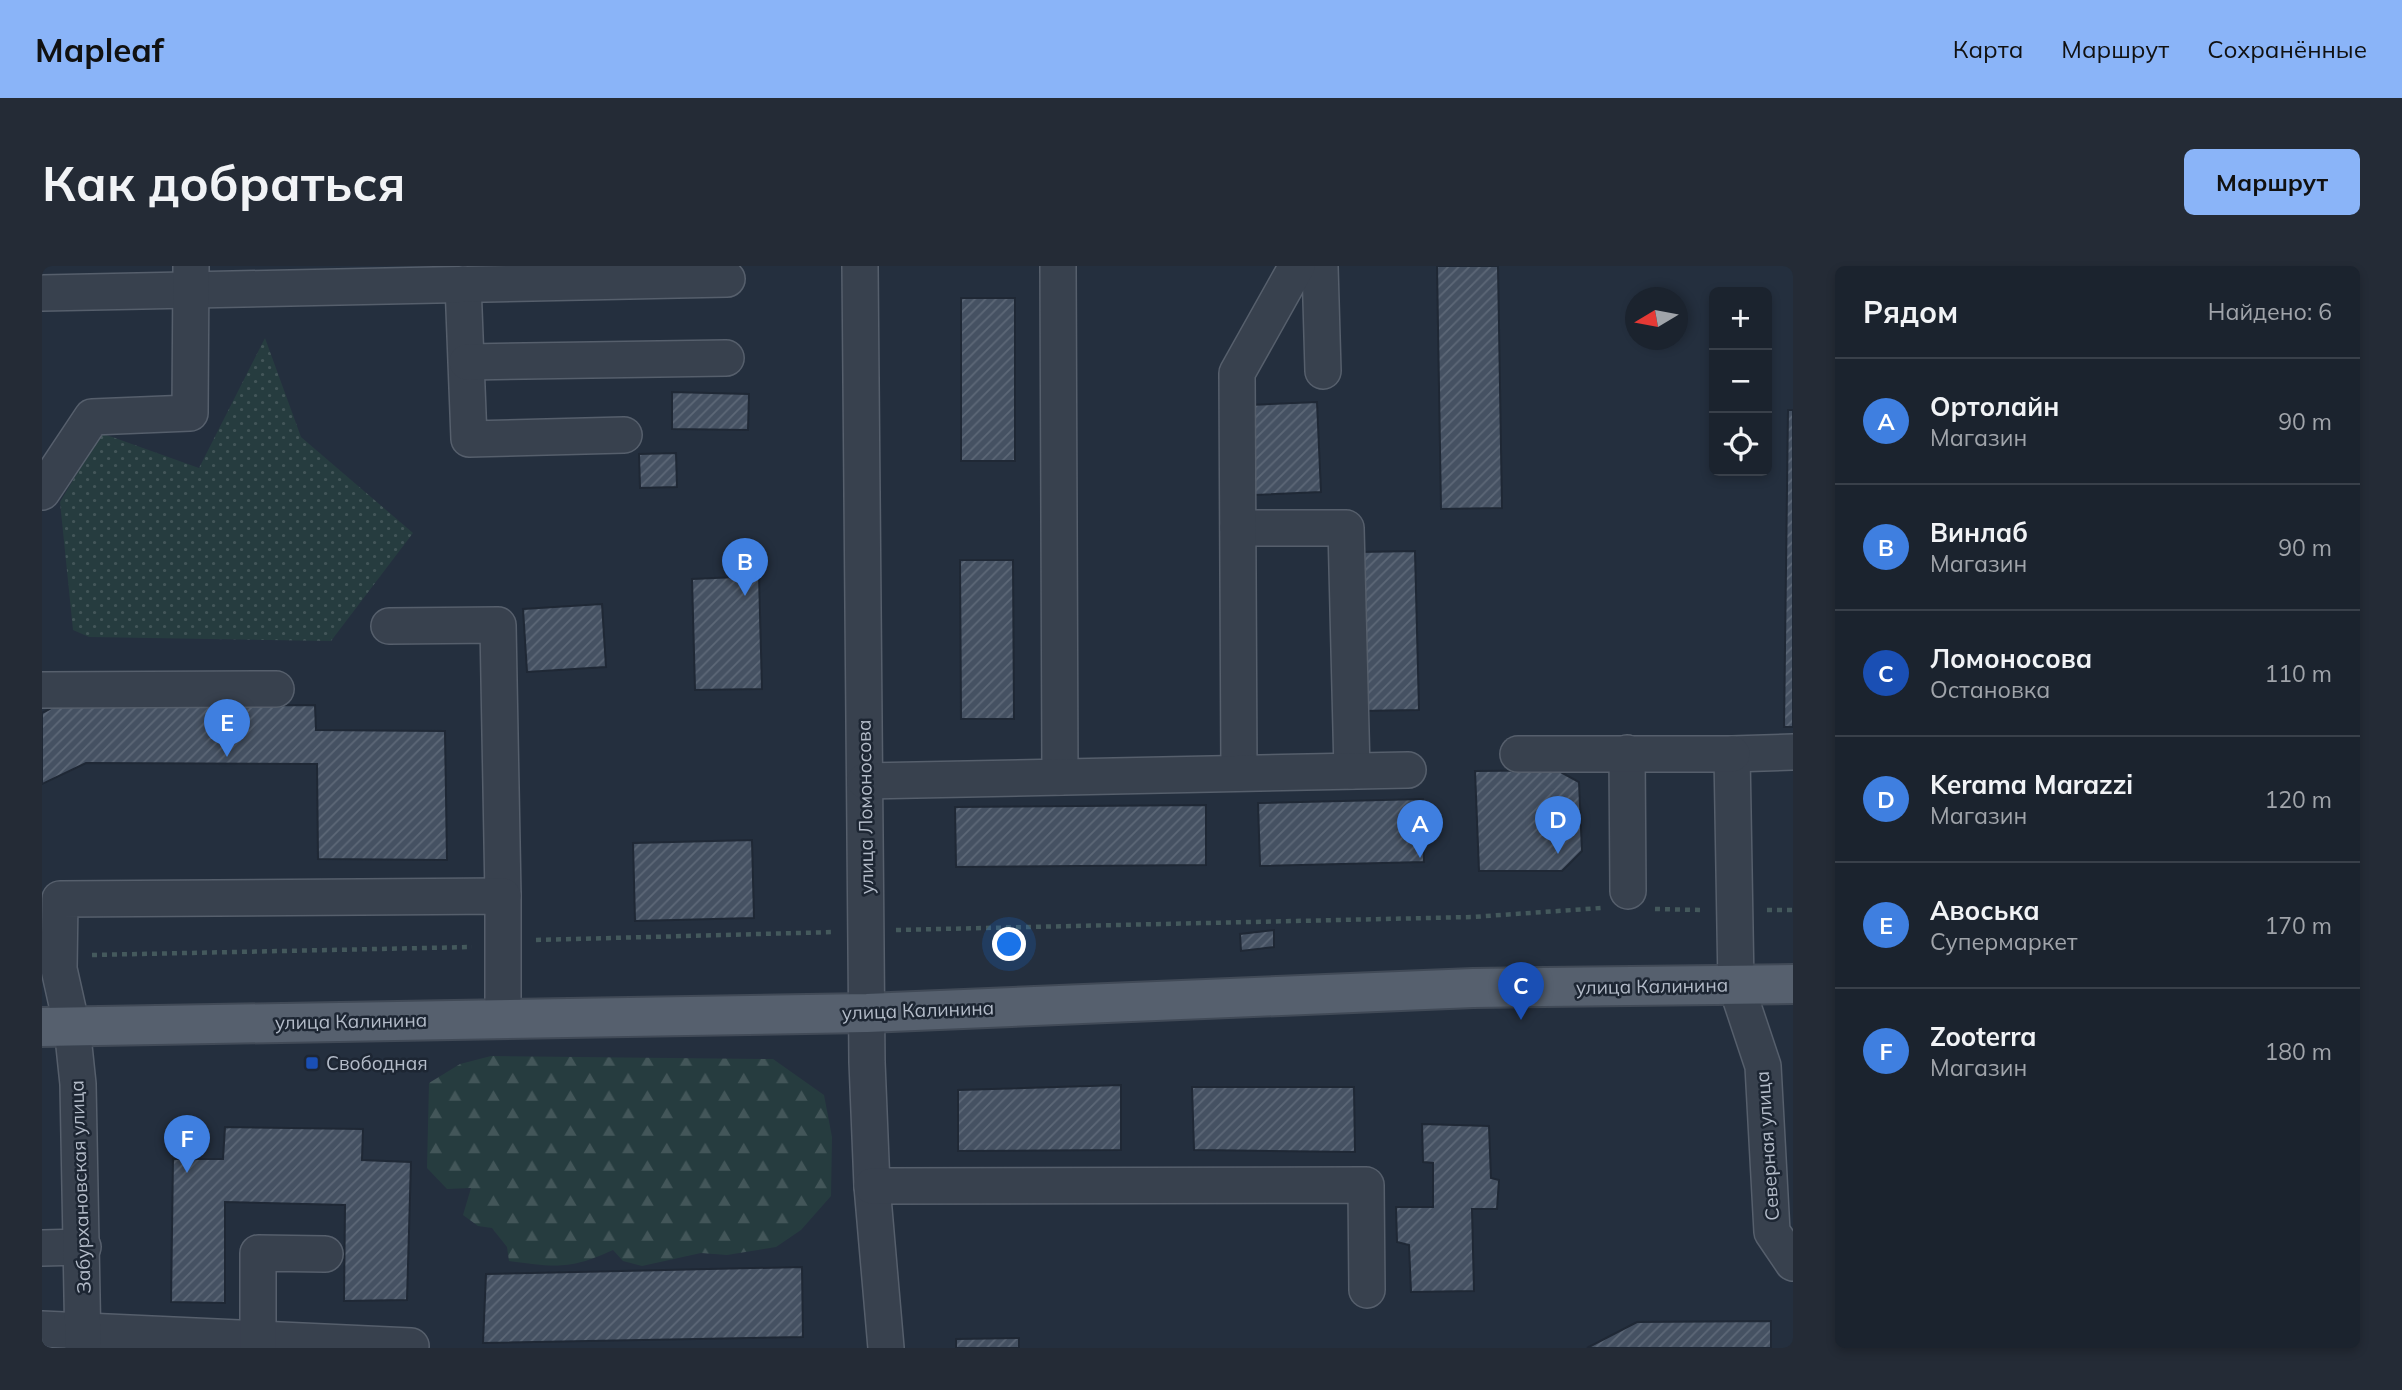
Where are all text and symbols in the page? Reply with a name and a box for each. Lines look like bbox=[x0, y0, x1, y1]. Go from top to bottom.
text: Mapleaf bbox=[35, 29, 164, 70]
text: Карта bbox=[1953, 34, 2023, 64]
text: Маршрут bbox=[2061, 34, 2169, 64]
text: Сохранённые bbox=[2207, 34, 2367, 64]
button: Маршрут bbox=[2184, 149, 2360, 215]
text: Как добраться bbox=[42, 152, 405, 213]
north arrow bbox=[1625, 287, 1688, 350]
map controls bbox=[1709, 287, 1772, 476]
button: + bbox=[1709, 287, 1772, 350]
text: Рядом bbox=[1863, 293, 1958, 331]
text: Найдено: 6 bbox=[2208, 297, 2332, 326]
button: − bbox=[1709, 350, 1772, 413]
text: Ортолайн bbox=[1930, 390, 2059, 423]
text: A bbox=[1877, 407, 1895, 436]
text: 90 m bbox=[2278, 407, 2332, 436]
button: locate bbox=[1709, 413, 1772, 476]
text: Магазин bbox=[1930, 423, 2027, 452]
text: Винлаб bbox=[1930, 516, 2028, 549]
text: B bbox=[1878, 533, 1894, 562]
text: 90 m bbox=[2278, 533, 2332, 562]
pin: B bbox=[722, 538, 768, 596]
text: Магазин bbox=[1930, 549, 2027, 578]
text: Ломоносова bbox=[1930, 642, 2092, 675]
text: C bbox=[1878, 659, 1894, 688]
text: 110 m bbox=[2264, 659, 2332, 688]
text: Остановка bbox=[1930, 675, 2050, 704]
pin: E bbox=[204, 699, 250, 757]
street label: улица Ломоносова bbox=[851, 719, 879, 895]
text: Kerama Marazzi bbox=[1930, 768, 2133, 801]
text: D bbox=[1877, 785, 1895, 814]
text: 120 m bbox=[2264, 785, 2332, 814]
pin: D bbox=[1535, 796, 1581, 854]
pin: A bbox=[1397, 800, 1443, 858]
text: Магазин bbox=[1930, 801, 2027, 830]
text: Авоська bbox=[1930, 894, 2040, 927]
text: E bbox=[1879, 911, 1893, 940]
text: 170 m bbox=[2264, 911, 2332, 940]
your location bbox=[992, 927, 1026, 961]
text: Супермаркет bbox=[1930, 927, 2077, 956]
pin: C bbox=[1498, 962, 1544, 1020]
street label: улица Калинина bbox=[1576, 973, 1728, 999]
street label: улица Калинина bbox=[841, 995, 995, 1025]
street label: улица Калинина bbox=[275, 1008, 427, 1034]
text: Zooterra bbox=[1930, 1020, 2036, 1053]
text: F bbox=[1879, 1037, 1893, 1066]
text: 180 m bbox=[2264, 1037, 2332, 1066]
place label: Свободная bbox=[326, 1051, 428, 1075]
text: Магазин bbox=[1930, 1053, 2027, 1082]
marker: Свободная bbox=[304, 1055, 320, 1071]
street label: Северная улица bbox=[1750, 1070, 1784, 1222]
street label: Забурхановская улица bbox=[64, 1080, 96, 1294]
pin: F bbox=[164, 1115, 210, 1173]

